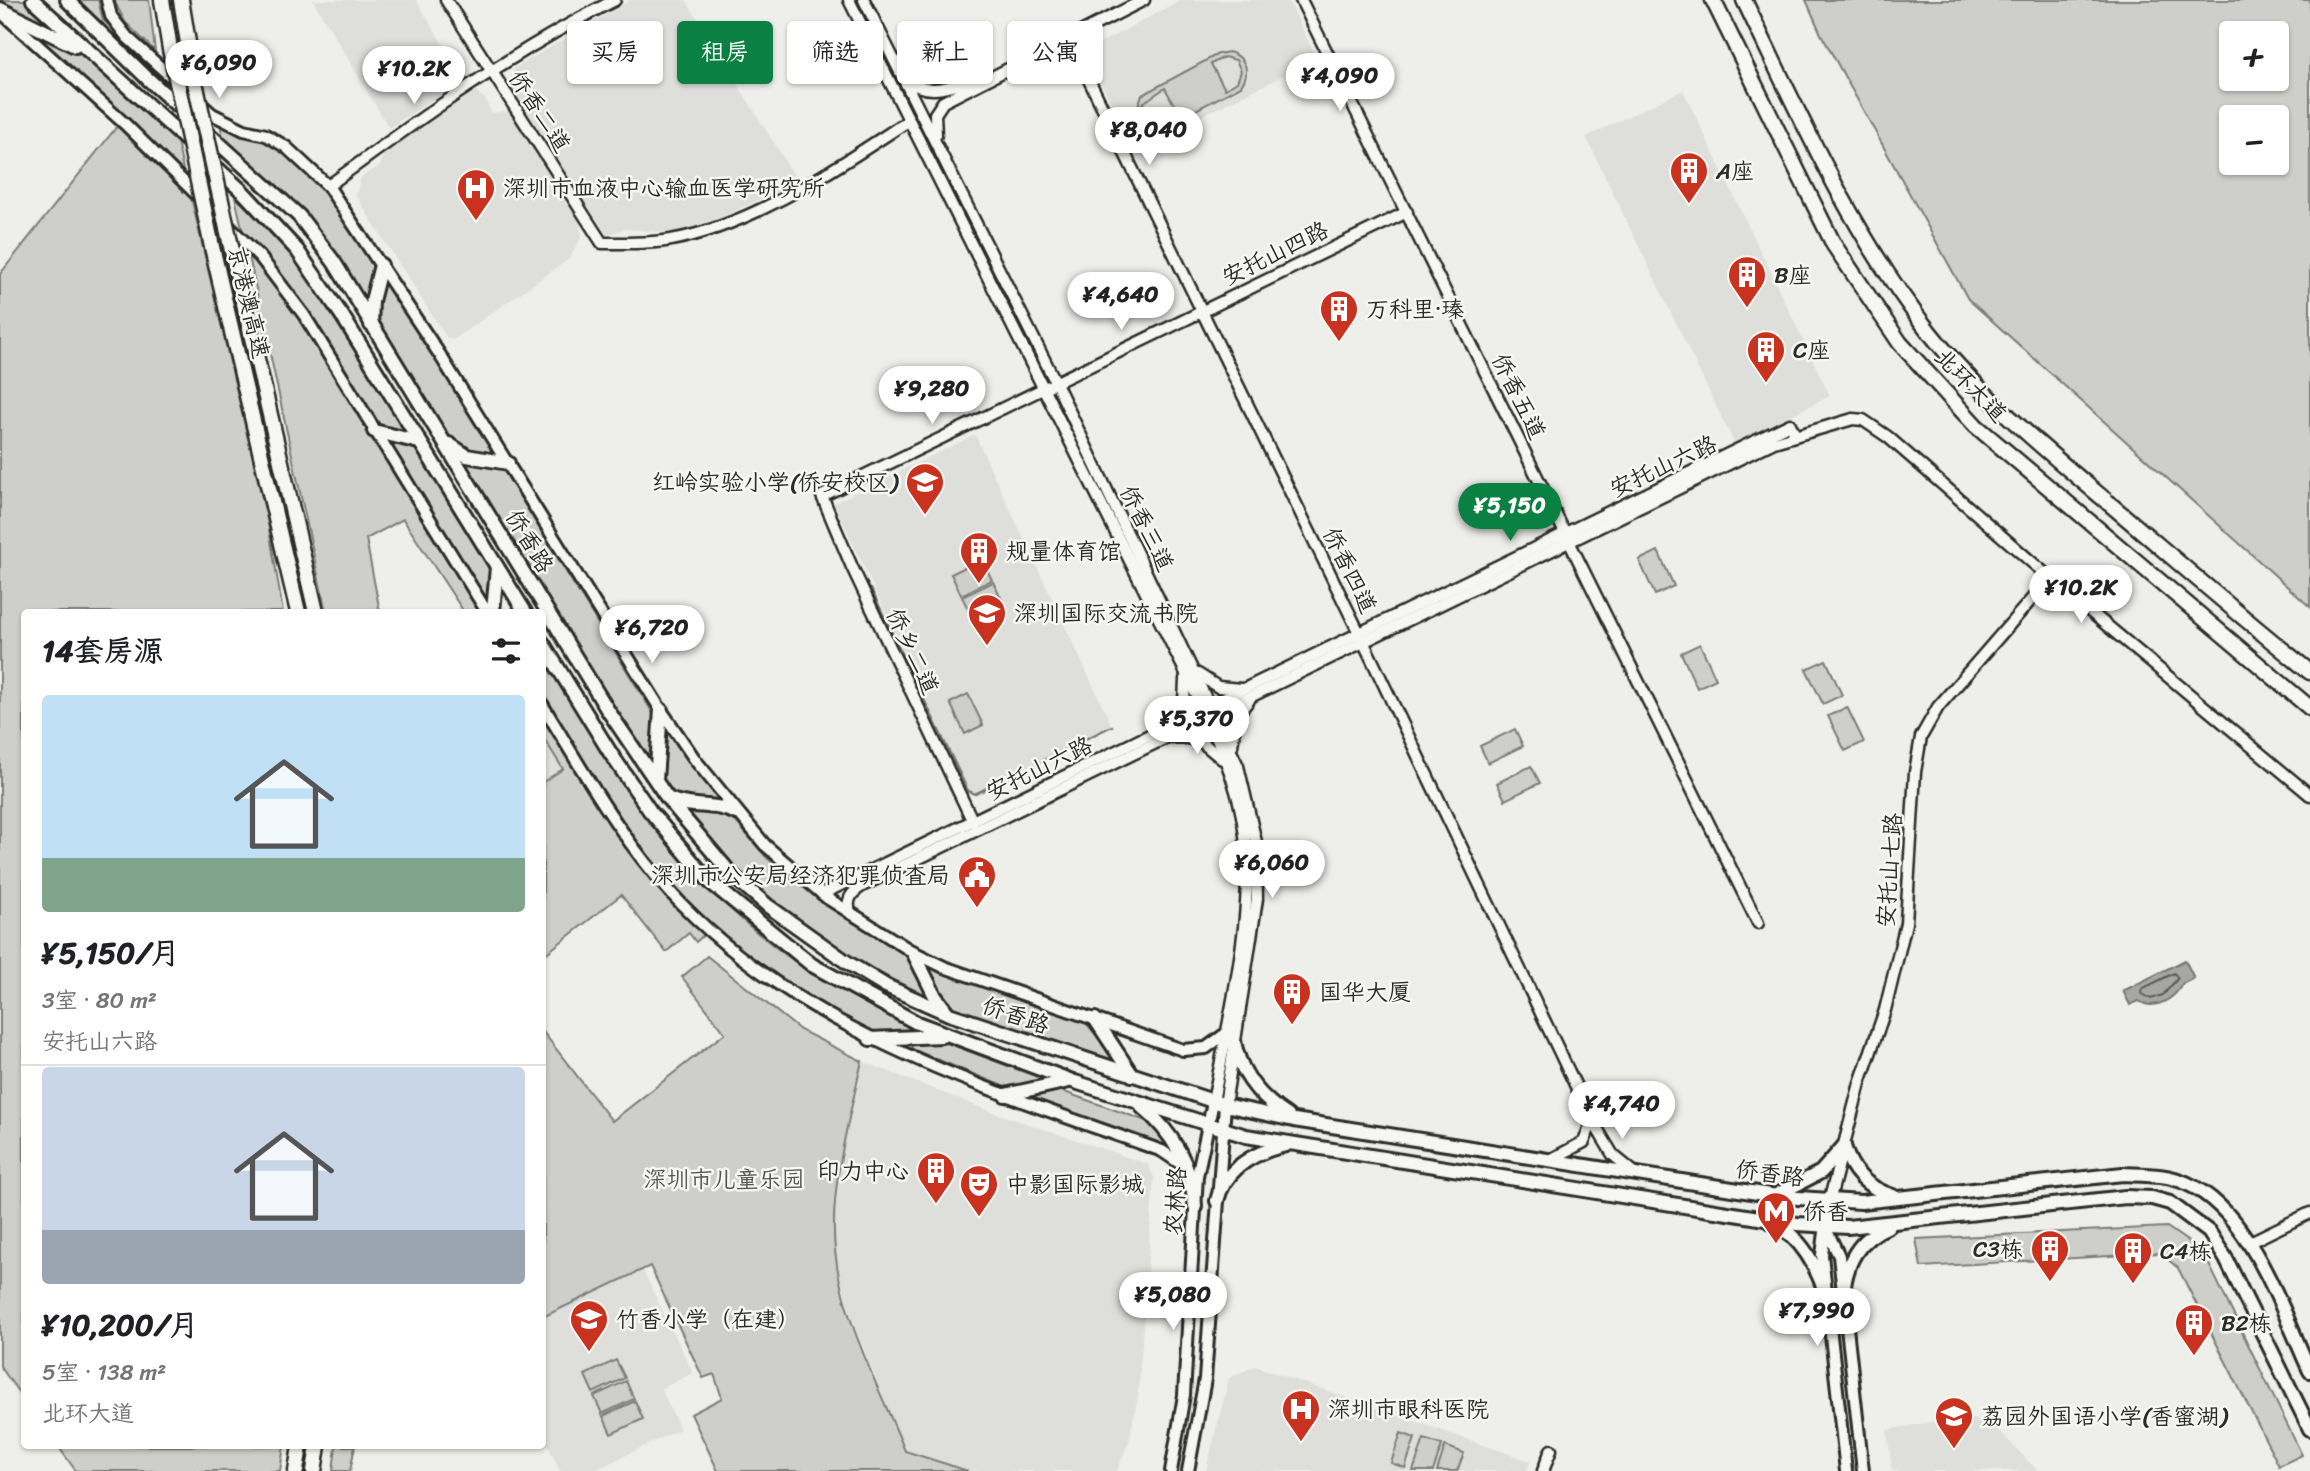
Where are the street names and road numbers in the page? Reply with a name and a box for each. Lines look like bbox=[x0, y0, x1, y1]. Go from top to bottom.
street label: 侨香二道 bbox=[497, 62, 582, 161]
street label: 安托山四路 bbox=[1215, 210, 1336, 297]
street label: 京港澳高速 bbox=[216, 241, 281, 363]
street label: 北环大道 bbox=[1924, 338, 2017, 433]
street label: 侨香五道 bbox=[1480, 346, 1557, 447]
street label: 安托山六路 bbox=[1602, 424, 1724, 509]
street label: 侨香三道 bbox=[1108, 478, 1185, 579]
street label: 侨香路 bbox=[494, 501, 565, 581]
street label: 侨香四道 bbox=[1311, 520, 1388, 621]
street label: 侨乡二道 bbox=[875, 601, 951, 702]
street label: 安托山六路 bbox=[979, 725, 1100, 812]
street label: 安托山七路 bbox=[1865, 811, 1914, 929]
street label: 侨香路 bbox=[977, 985, 1055, 1046]
street label: 侨香路 bbox=[1733, 1148, 1807, 1199]
street label: 农林路 bbox=[1153, 1165, 1198, 1237]

